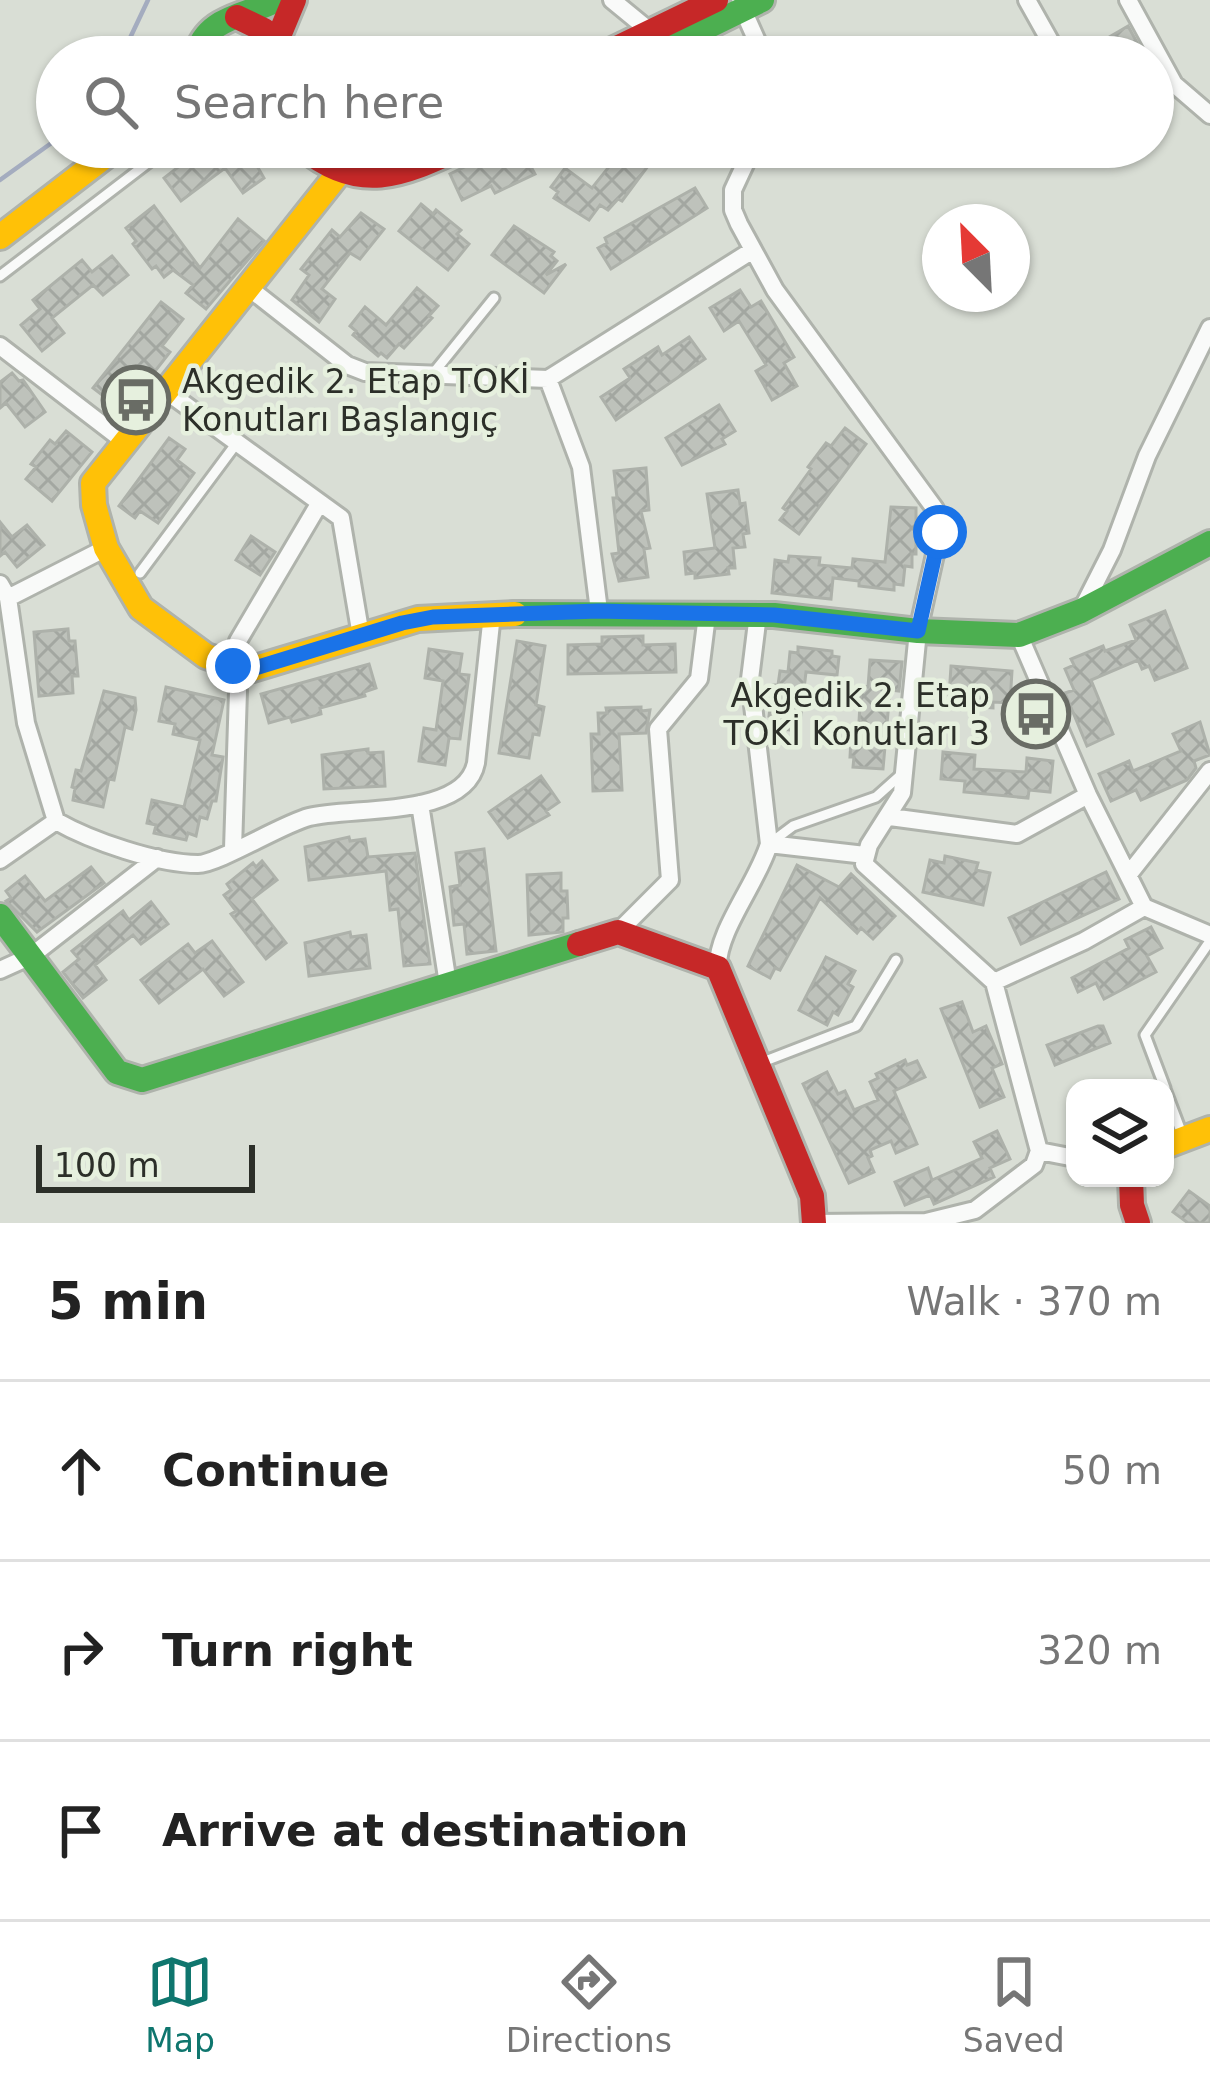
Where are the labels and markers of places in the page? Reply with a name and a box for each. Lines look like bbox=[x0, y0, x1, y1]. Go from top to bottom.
place label: Akgedik 2. Etap TOKİ Konutları Başlangıç bbox=[182, 362, 530, 439]
bus stop icon: Akgedik 2. Etap TOKİ Konutları Başlangıç bbox=[101, 365, 171, 435]
place label: Akgedik 2. Etap TOKİ Konutları 3 bbox=[722, 676, 990, 753]
bus stop icon: Akgedik 2. Etap TOKİ Konutları 3 bbox=[1001, 679, 1071, 749]

